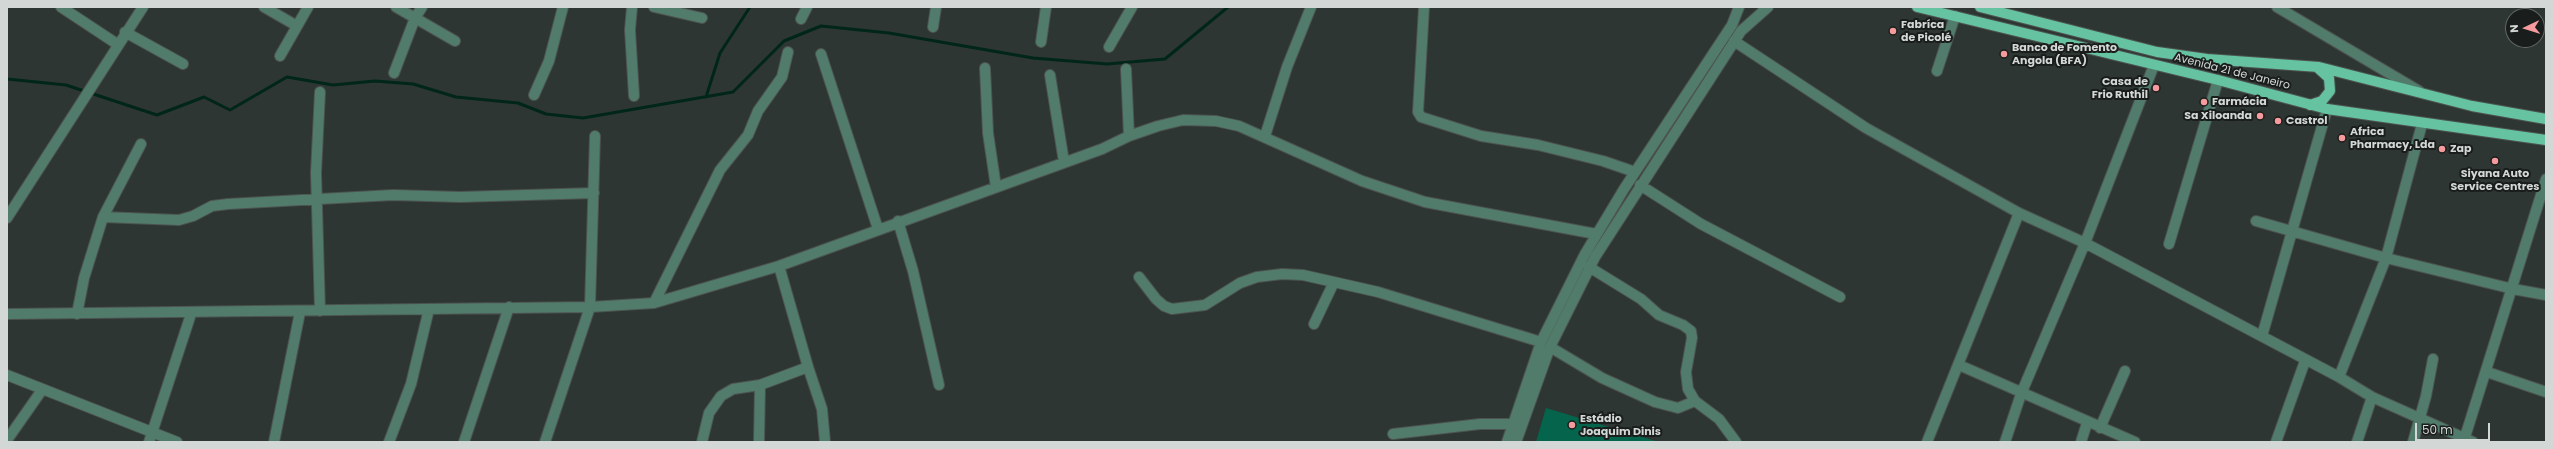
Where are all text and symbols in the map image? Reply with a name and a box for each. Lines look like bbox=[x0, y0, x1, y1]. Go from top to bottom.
north arrow bbox=[2505, 8, 2545, 48]
place label: Fabríca de Picolé bbox=[1901, 18, 1951, 44]
text: N bbox=[2506, 24, 2522, 33]
marker: Fabríca de Picolé bbox=[1888, 26, 1898, 36]
place label: Banco de Fomento Angola (BFA) bbox=[2012, 41, 2117, 67]
marker: Banco de Fomento Angola (BFA) bbox=[1999, 49, 2009, 59]
street label: Avenida 21 de Janeiro bbox=[2173, 51, 2291, 93]
place label: Casa de Frio Ruthil bbox=[2092, 75, 2148, 101]
marker: Casa de Frio Ruthil bbox=[2151, 83, 2161, 93]
place label: Farmácia bbox=[2212, 95, 2267, 109]
marker: Farmácia bbox=[2199, 97, 2209, 107]
place label: Sa Xiloanda bbox=[2184, 109, 2252, 123]
marker: Sa Xiloanda bbox=[2255, 111, 2265, 121]
place label: Castrol bbox=[2286, 114, 2327, 128]
marker: Castrol bbox=[2273, 116, 2283, 126]
place label: Africa Pharmacy, Lda bbox=[2350, 125, 2435, 151]
marker: Africa Pharmacy, Lda bbox=[2337, 133, 2347, 143]
place label: Zap bbox=[2450, 142, 2471, 156]
marker: Zap bbox=[2437, 144, 2447, 154]
marker: Siyana Auto Service Centres bbox=[2490, 156, 2500, 166]
place label: Siyana Auto Service Centres bbox=[2451, 167, 2539, 193]
place label: Estádio Joaquim Dinis bbox=[1580, 412, 1661, 438]
scale bar bbox=[2417, 415, 2492, 441]
marker: Estádio Joaquim Dinis bbox=[1567, 420, 1577, 430]
text: 50 m bbox=[2422, 421, 2453, 438]

